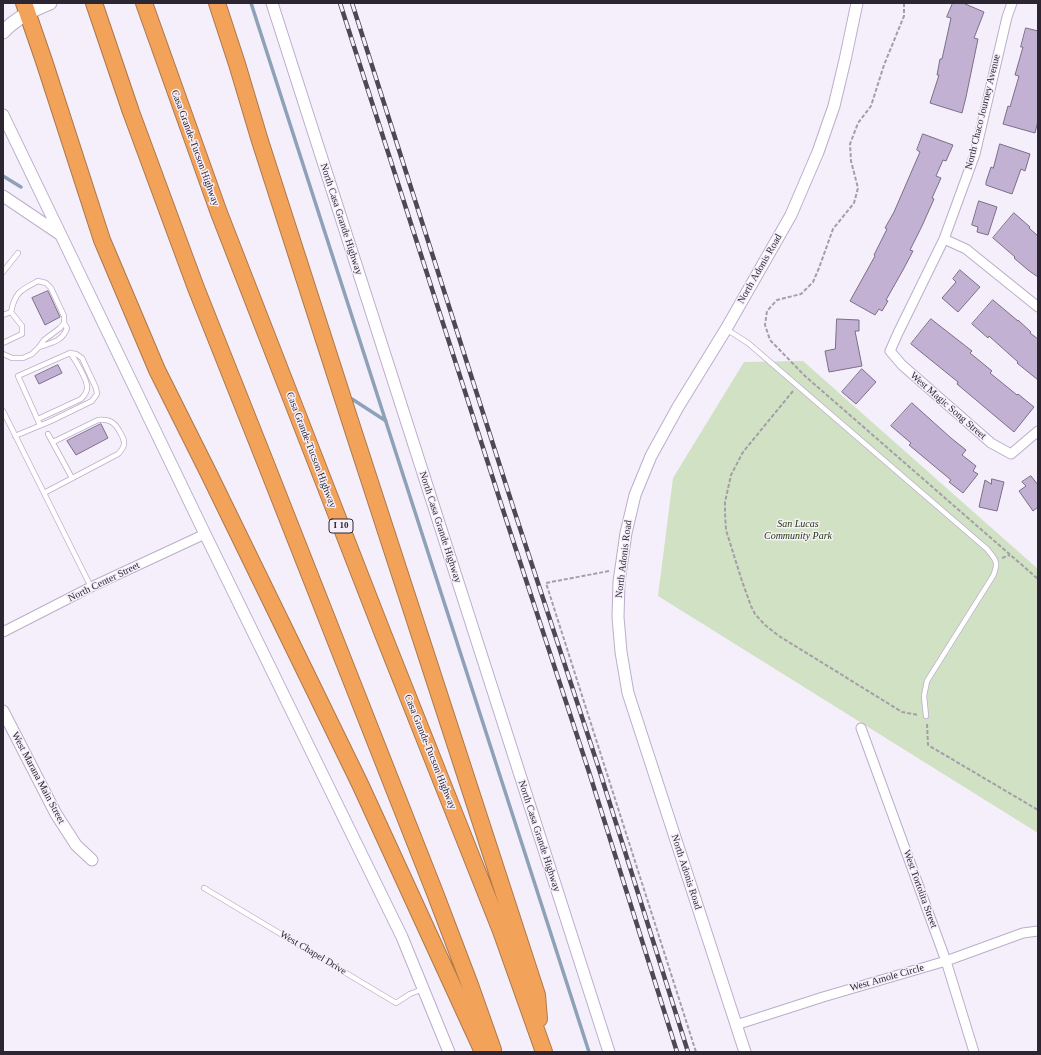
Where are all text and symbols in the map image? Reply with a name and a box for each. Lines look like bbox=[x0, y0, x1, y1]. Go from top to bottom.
street label: North Chaco Journey Avenue bbox=[963, 53, 1003, 171]
street label: Casa Grande-Tucson Highway bbox=[168, 88, 222, 208]
street label: North Casa Grande Highway bbox=[317, 162, 365, 276]
street label: North Adonis Road bbox=[735, 232, 785, 306]
street label: West Magic Song Street bbox=[908, 370, 988, 442]
street label: Casa Grande-Tucson Highway bbox=[283, 390, 339, 510]
street label: North Casa Grande Highway bbox=[416, 470, 464, 584]
park label: San Lucas Community Park bbox=[764, 518, 832, 542]
road number: I 10 bbox=[329, 519, 353, 533]
street label: North Adonis Road bbox=[613, 519, 635, 599]
street label: North Center Street bbox=[66, 559, 142, 605]
street label: Casa Grande-Tucson Highway bbox=[401, 693, 459, 811]
street label: West Marana Main Street bbox=[9, 730, 67, 826]
street label: North Casa Grande Highway bbox=[515, 779, 563, 893]
street label: North Adonis Road bbox=[668, 833, 704, 911]
street label: West Tortolita Street bbox=[900, 848, 940, 930]
street label: West Chapel Drive bbox=[277, 928, 349, 978]
street label: West Amole Circle bbox=[849, 962, 925, 994]

